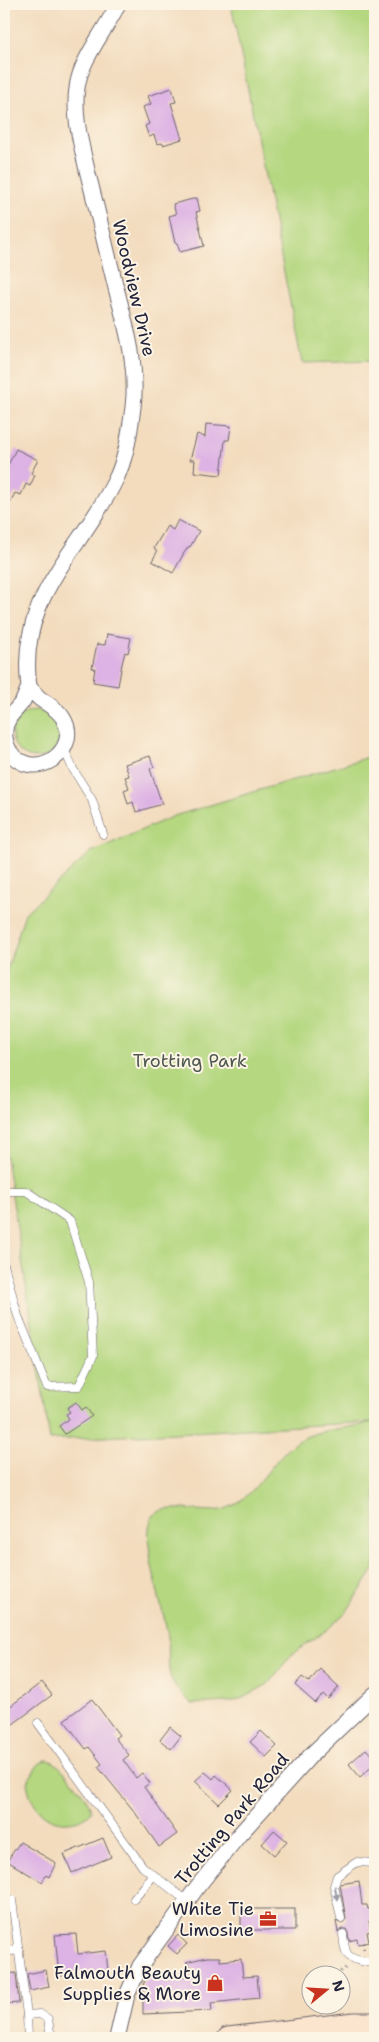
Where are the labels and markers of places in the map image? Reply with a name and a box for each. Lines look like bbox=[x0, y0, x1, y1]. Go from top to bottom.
place label: White Tie Limosine bbox=[172, 1897, 254, 1942]
office icon: White Tie Limosine bbox=[258, 1909, 278, 1929]
place label: Falmouth Beauty Supplies & More bbox=[54, 1961, 201, 2006]
shop icon: Falmouth Beauty Supplies & More bbox=[205, 1973, 225, 1993]

